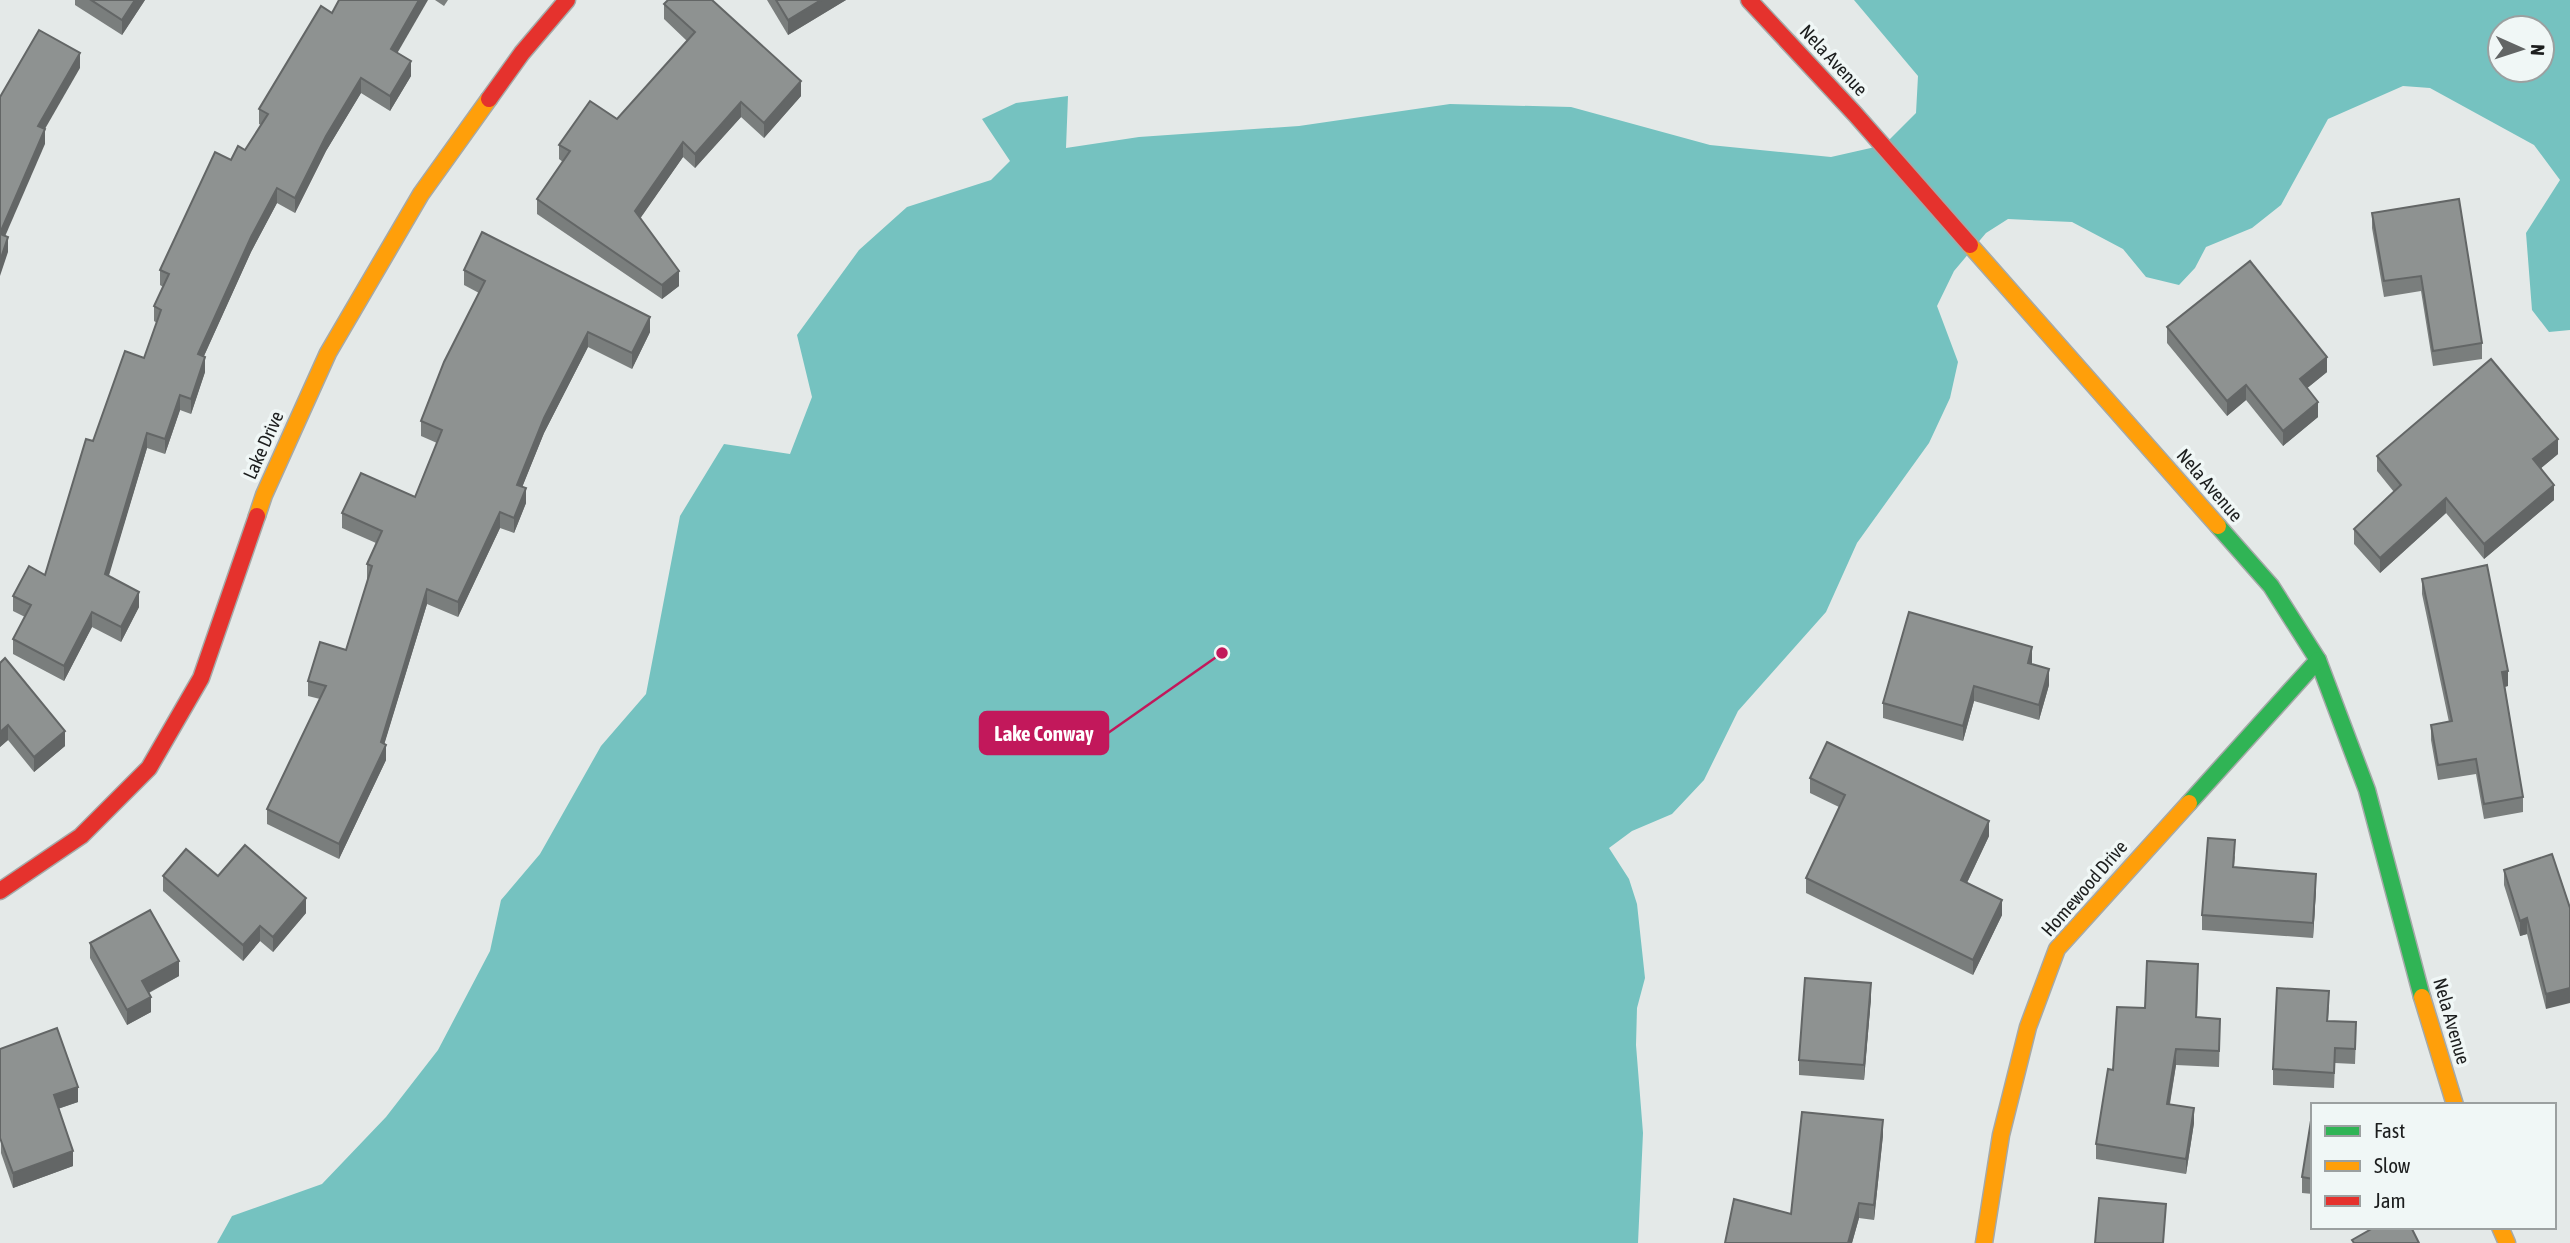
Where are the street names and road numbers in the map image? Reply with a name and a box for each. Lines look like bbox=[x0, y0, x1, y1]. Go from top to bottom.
street label: Nela Avenue bbox=[1796, 20, 1872, 100]
street label: Lake Drive bbox=[238, 408, 288, 482]
street label: Nela Avenue bbox=[2173, 444, 2247, 526]
street label: Homewood Drive bbox=[2036, 836, 2132, 940]
street label: Nela Avenue bbox=[2429, 975, 2475, 1067]

